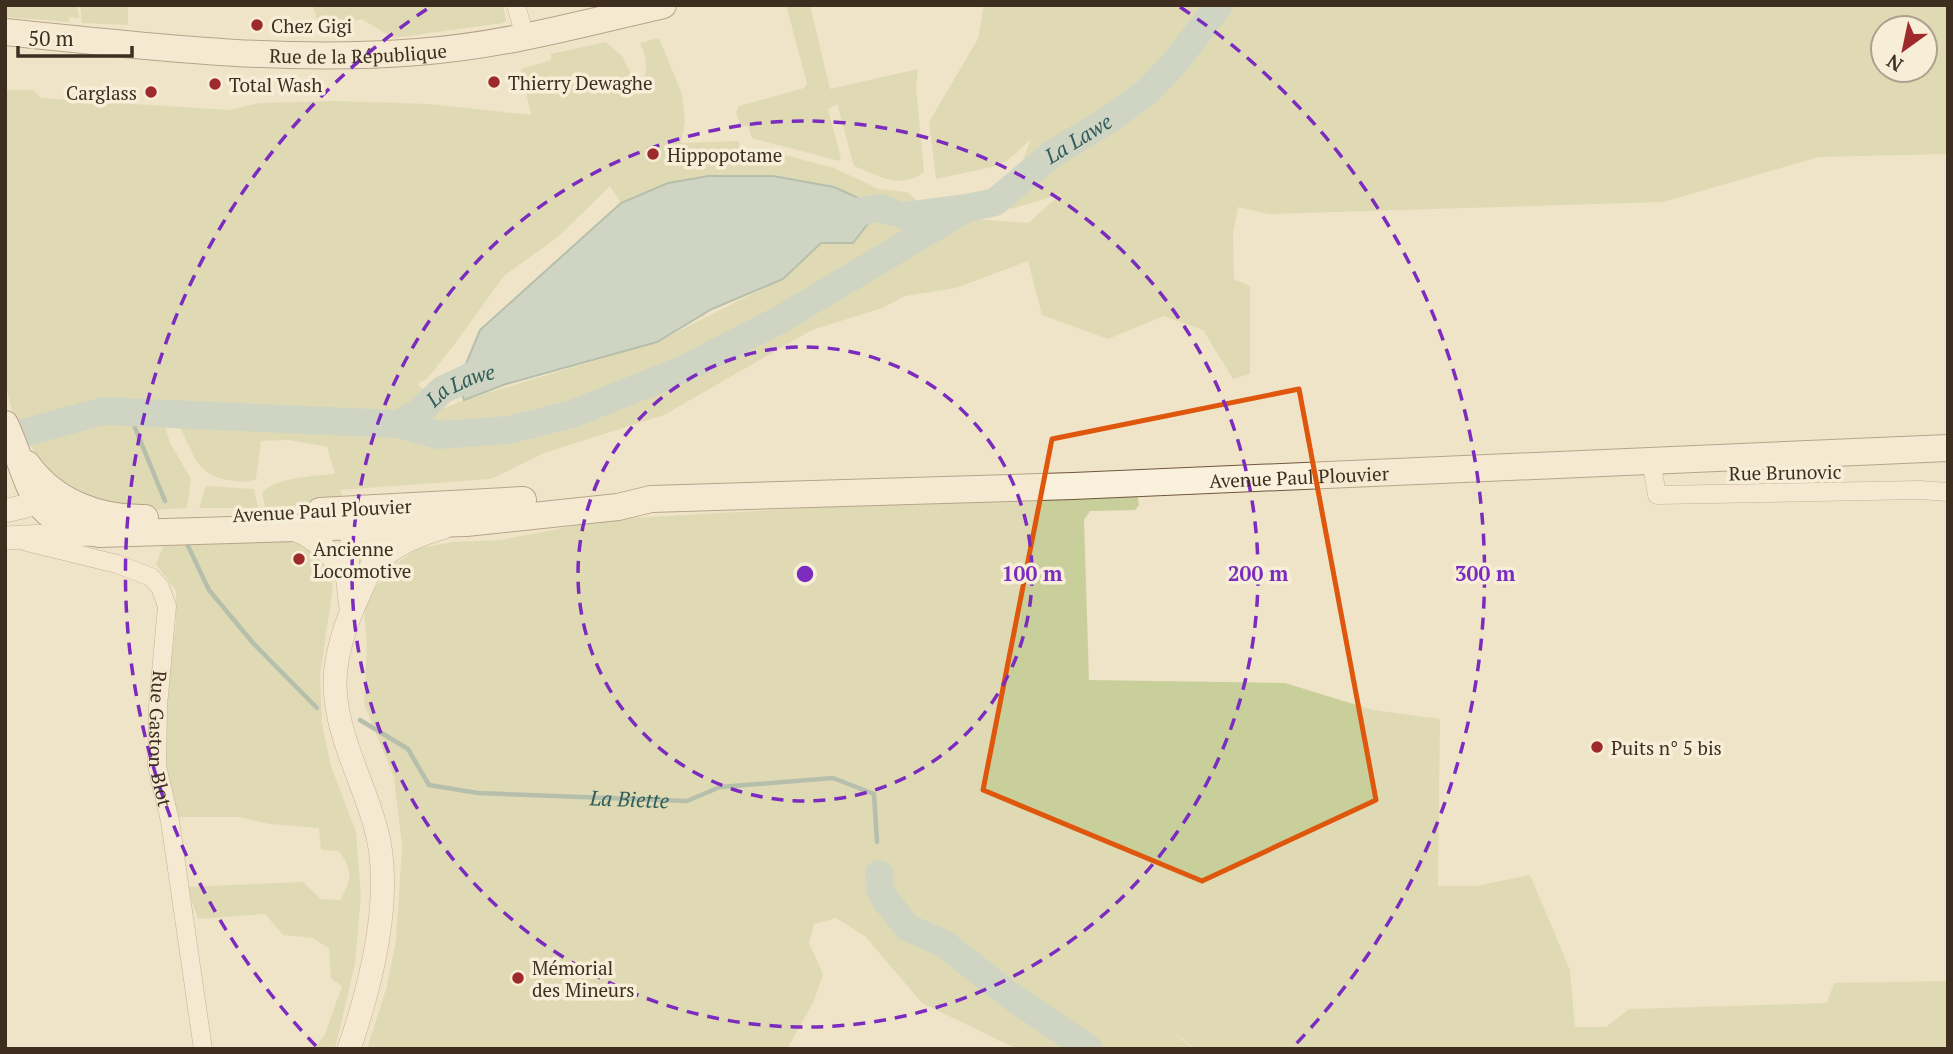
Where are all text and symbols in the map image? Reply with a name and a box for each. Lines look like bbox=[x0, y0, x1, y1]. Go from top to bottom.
place label: Chez Gigi bbox=[271, 13, 352, 38]
scale bar bbox=[18, 14, 131, 58]
north arrow bbox=[1869, 14, 1939, 84]
marker: Chez Gigi bbox=[249, 17, 265, 33]
text: 50 m bbox=[28, 24, 74, 52]
street label: Rue de la République bbox=[269, 37, 448, 68]
text: N bbox=[1881, 49, 1907, 78]
place label: Thierry Dewaghe bbox=[508, 70, 652, 95]
place label: Total Wash bbox=[229, 72, 322, 97]
marker: Thierry Dewaghe bbox=[486, 74, 502, 90]
marker: Total Wash bbox=[207, 76, 223, 92]
place label: Carglass bbox=[66, 80, 137, 105]
marker: Carglass bbox=[143, 84, 159, 100]
water label: La Lawe bbox=[1038, 107, 1117, 170]
place label: Hippopotame bbox=[667, 142, 782, 167]
marker: Hippopotame bbox=[645, 146, 661, 162]
water label: La Lawe bbox=[419, 357, 498, 413]
street label: Rue Brunovic bbox=[1728, 459, 1842, 485]
street label: Avenue Paul Plouvier bbox=[1209, 460, 1390, 493]
street label: Avenue Paul Plouvier bbox=[232, 493, 413, 527]
place label: Ancienne Locomotive bbox=[313, 536, 411, 583]
marker: Ancienne Locomotive bbox=[291, 551, 307, 567]
text: 100 m bbox=[1002, 559, 1063, 587]
text: 200 m bbox=[1228, 559, 1289, 587]
text: 300 m bbox=[1455, 559, 1516, 587]
centre of rings bbox=[793, 562, 817, 586]
street label: Rue Gaston Blot bbox=[144, 670, 179, 809]
place label: Puits n° 5 bis bbox=[1611, 735, 1722, 760]
marker: Puits n° 5 bis bbox=[1589, 739, 1605, 755]
water label: La Biette bbox=[588, 783, 670, 814]
place label: Mémorial des Mineurs bbox=[532, 955, 634, 1002]
marker: Mémorial des Mineurs bbox=[510, 970, 526, 986]

